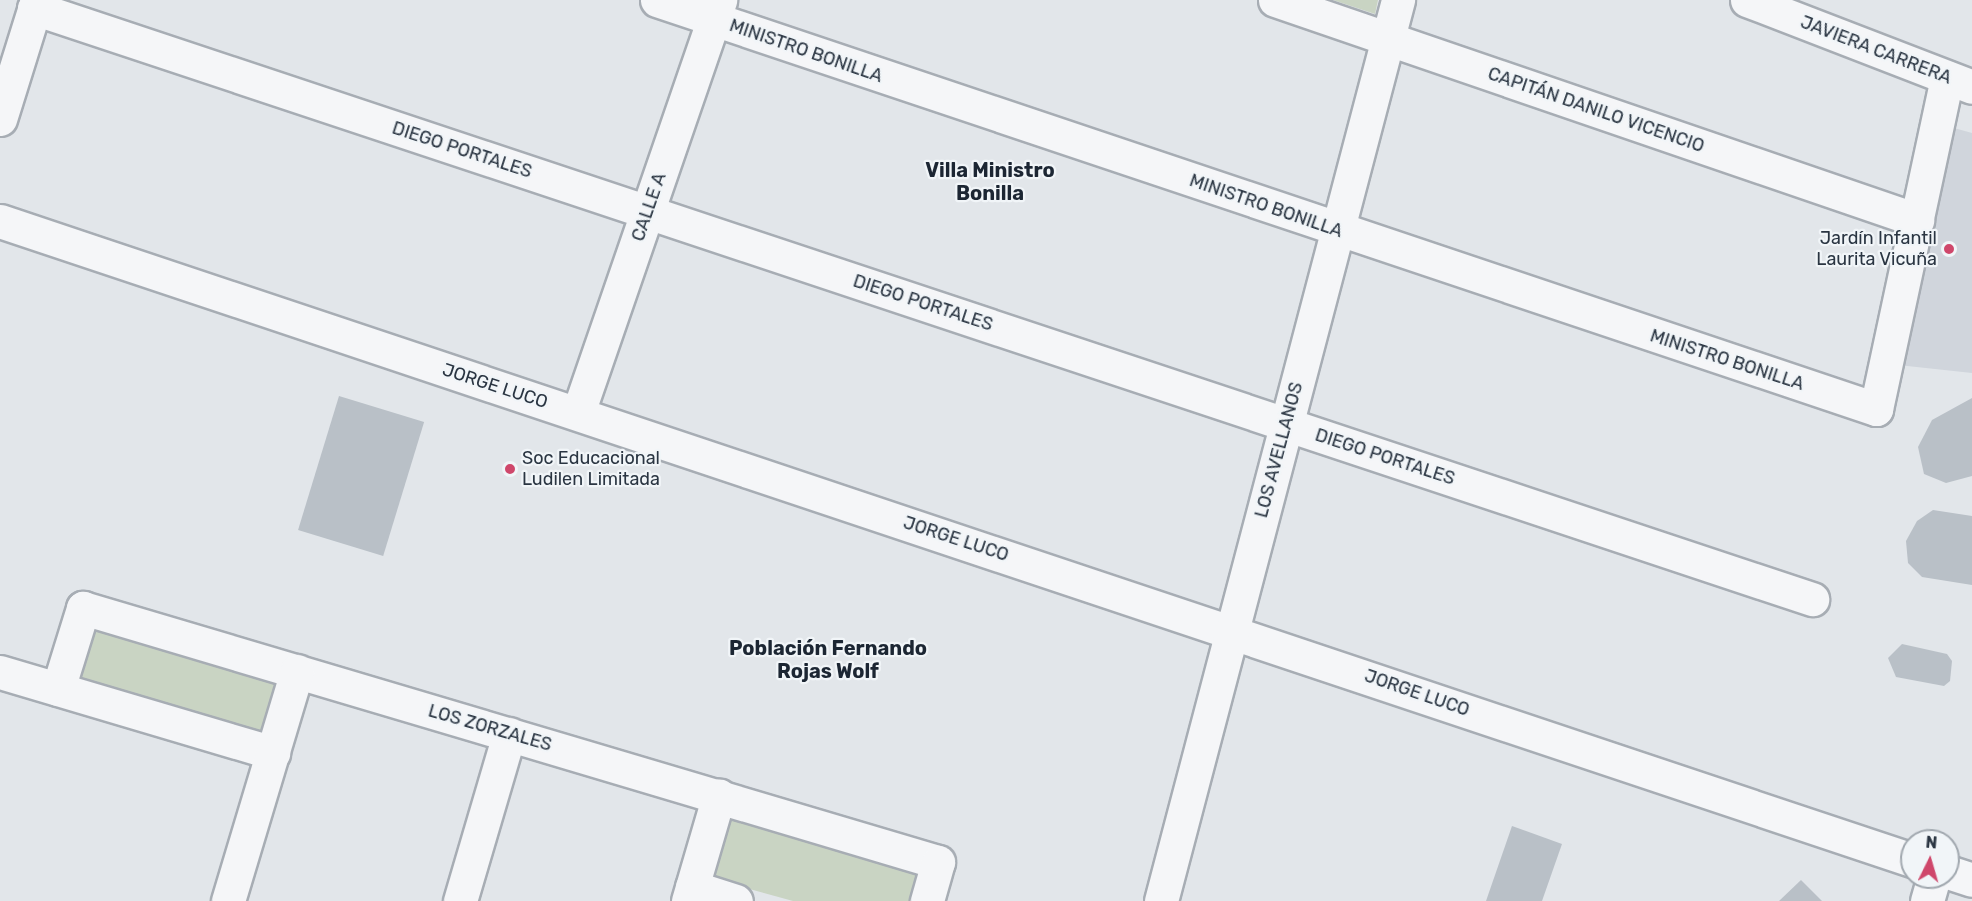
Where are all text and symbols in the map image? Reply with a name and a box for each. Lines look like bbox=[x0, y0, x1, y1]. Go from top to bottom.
street label: JAVIERA CARRERA bbox=[1797, 11, 1955, 89]
street label: MINISTRO BONILLA bbox=[727, 15, 885, 87]
street label: CAPITÁN DANILO VICENCIO bbox=[1485, 63, 1707, 157]
street label: DIEGO PORTALES bbox=[389, 117, 535, 183]
district label: Villa Ministro Bonilla bbox=[925, 159, 1055, 206]
street label: CALLE A bbox=[627, 170, 671, 244]
street label: MINISTRO BONILLA bbox=[1187, 170, 1345, 242]
place label: Jardín Infantil Laurita Vicuña bbox=[1816, 228, 1937, 270]
marker: Jardín Infantil Laurita Vicuña bbox=[1942, 242, 1956, 256]
street label: DIEGO PORTALES bbox=[850, 270, 996, 336]
street label: MINISTRO BONILLA bbox=[1647, 325, 1807, 395]
street label: JORGE LUCO bbox=[440, 359, 550, 413]
street label: LOS AVELLANOS bbox=[1250, 380, 1308, 520]
street label: DIEGO PORTALES bbox=[1312, 424, 1458, 490]
place label: Soc Educacional Ludilen Limitada bbox=[522, 448, 660, 490]
marker: Soc Educacional Ludilen Limitada bbox=[503, 462, 517, 476]
street label: JORGE LUCO bbox=[901, 512, 1011, 566]
district label: Población Fernando Rojas Wolf bbox=[729, 637, 927, 684]
street label: JORGE LUCO bbox=[1362, 665, 1472, 721]
street label: LOS ZORZALES bbox=[426, 700, 554, 756]
north arrow bbox=[1900, 829, 1960, 889]
text: N bbox=[1925, 833, 1938, 853]

